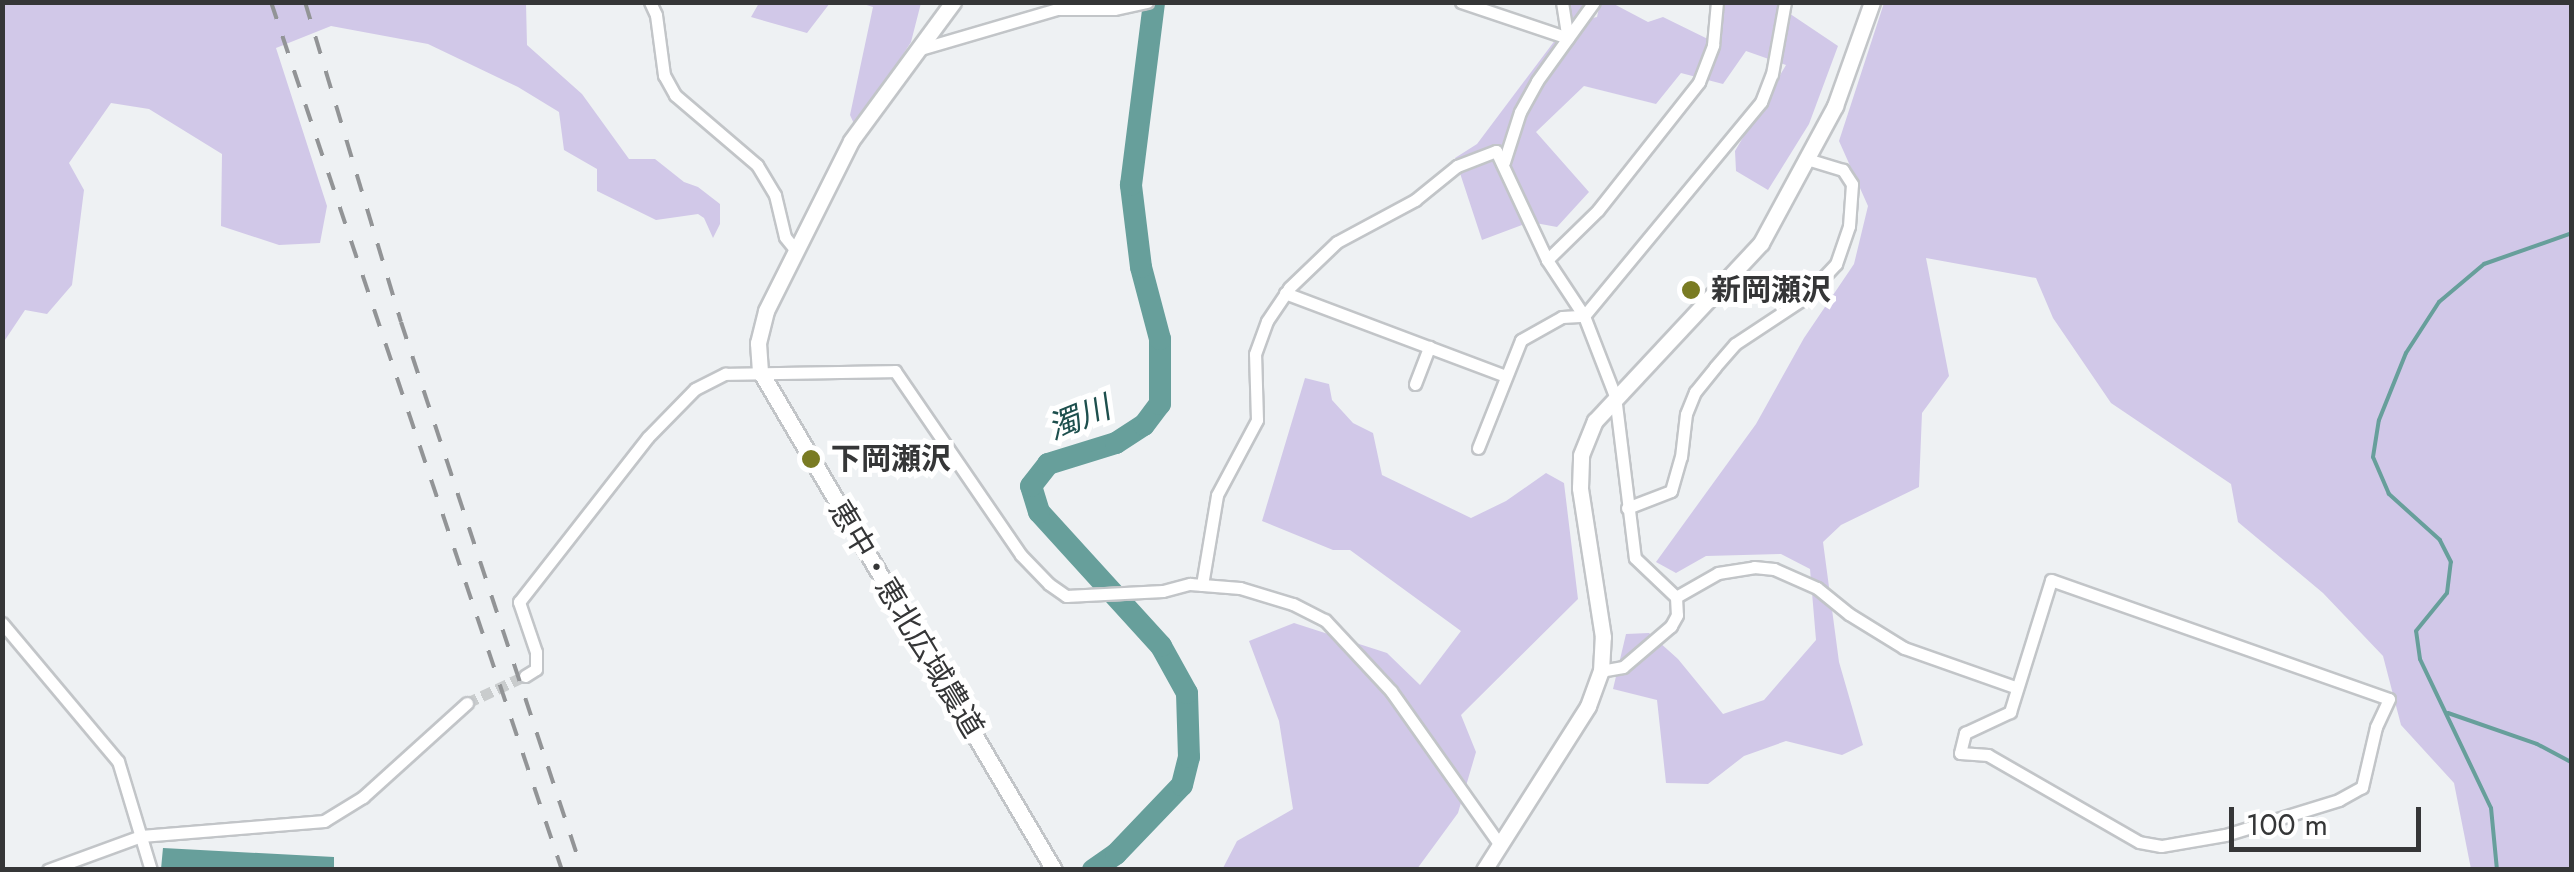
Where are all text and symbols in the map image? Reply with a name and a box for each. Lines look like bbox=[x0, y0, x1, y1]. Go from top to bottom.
place label: 新岡瀬沢 bbox=[1711, 272, 1831, 308]
marker: 新岡瀬沢 bbox=[1680, 279, 1702, 301]
water label: 濁川 bbox=[1042, 388, 1116, 448]
place label: 下岡瀬沢 bbox=[831, 441, 951, 477]
marker: 下岡瀬沢 bbox=[800, 448, 822, 470]
street label: 恵中・恵北広域農道 bbox=[821, 494, 991, 744]
scale bar bbox=[2234, 787, 2426, 849]
text: 100 m bbox=[2246, 803, 2328, 846]

